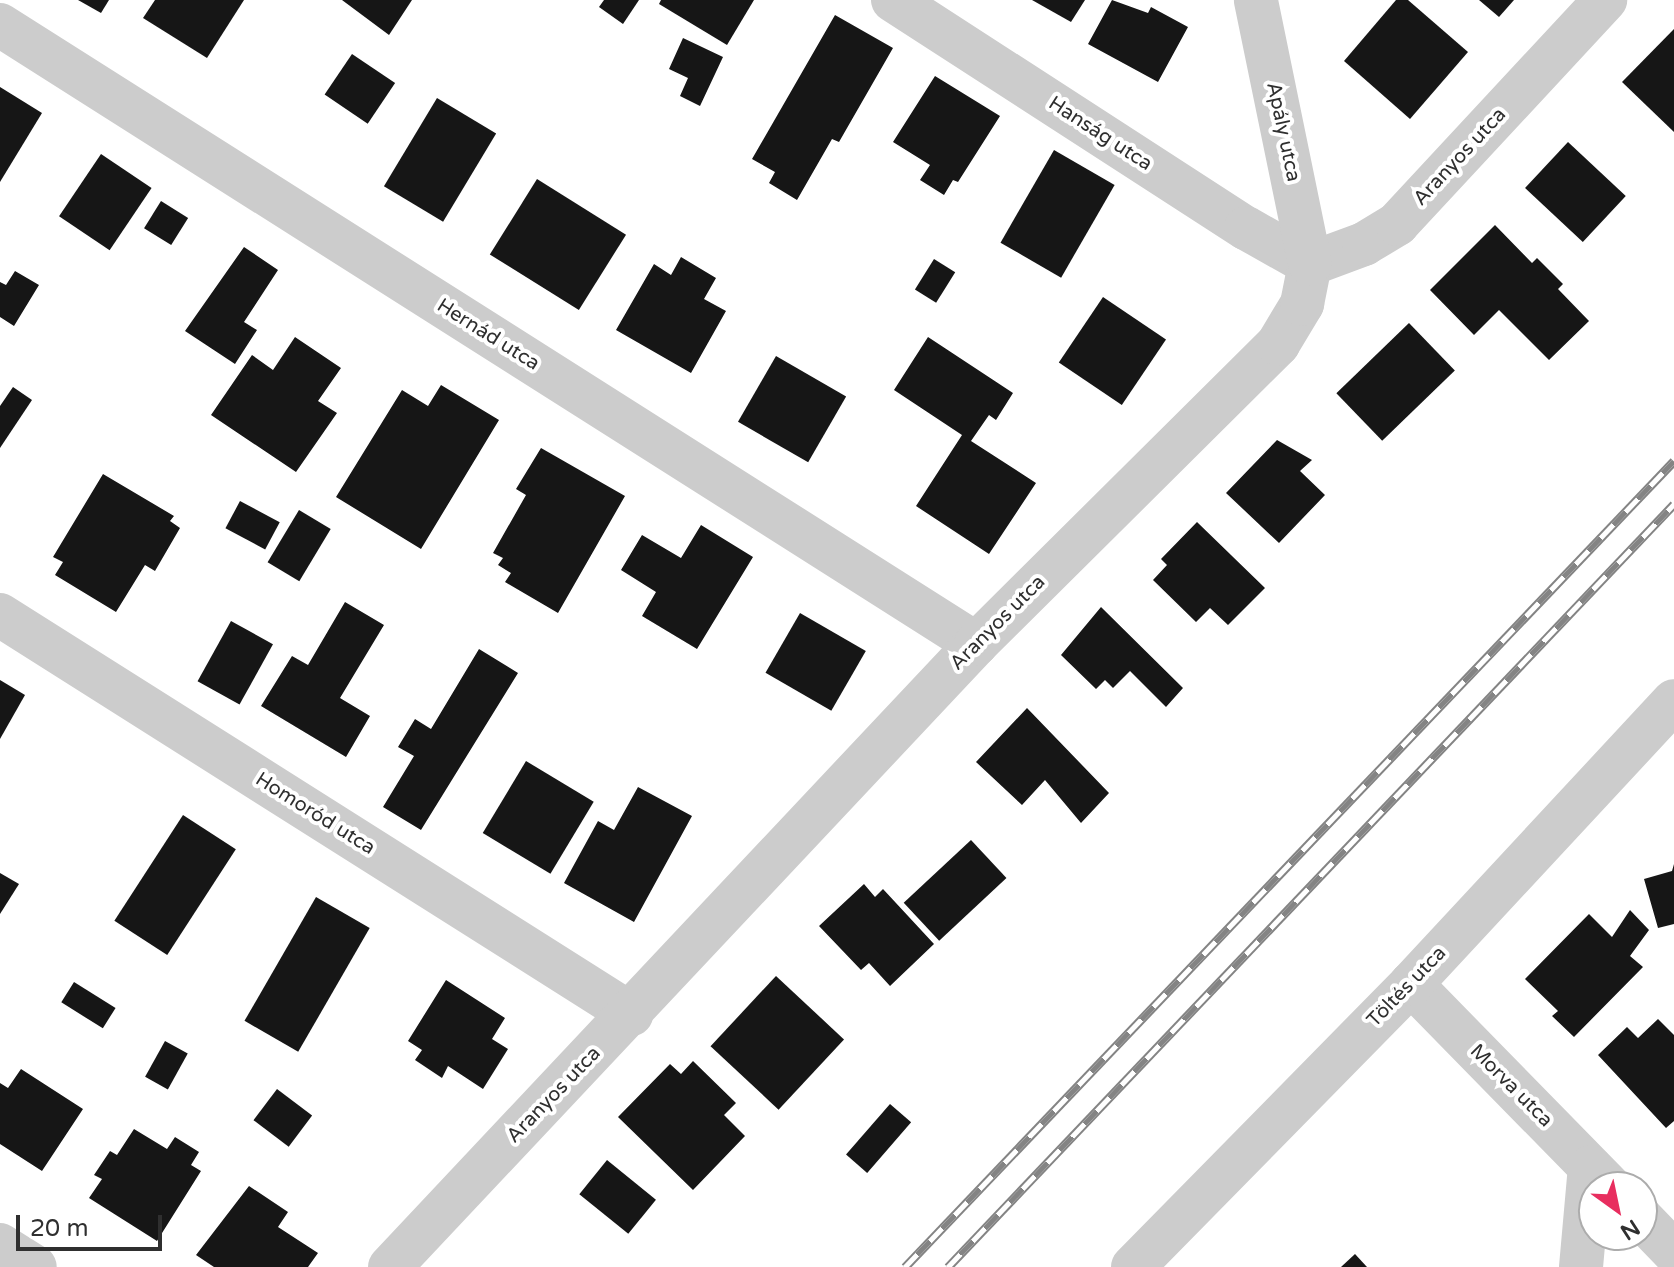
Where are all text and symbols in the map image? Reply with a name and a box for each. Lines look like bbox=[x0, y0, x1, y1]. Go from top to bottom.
street label: Apály utca bbox=[1261, 80, 1305, 184]
street label: Hanság utca bbox=[1044, 92, 1156, 176]
street label: Aranyos utca bbox=[1409, 103, 1511, 211]
street label: Hernád utca bbox=[432, 294, 544, 376]
street label: Aranyos utca bbox=[945, 570, 1051, 676]
street label: Homoród utca bbox=[251, 768, 379, 860]
street label: Töltés utca bbox=[1363, 942, 1451, 1032]
street label: Morva utca bbox=[1465, 1040, 1557, 1132]
street label: Aranyos utca bbox=[502, 1042, 606, 1148]
north arrow bbox=[1578, 1171, 1658, 1251]
scale bar bbox=[20, 1199, 166, 1249]
text: 20 m bbox=[30, 1214, 88, 1243]
text: N bbox=[1615, 1214, 1644, 1245]

